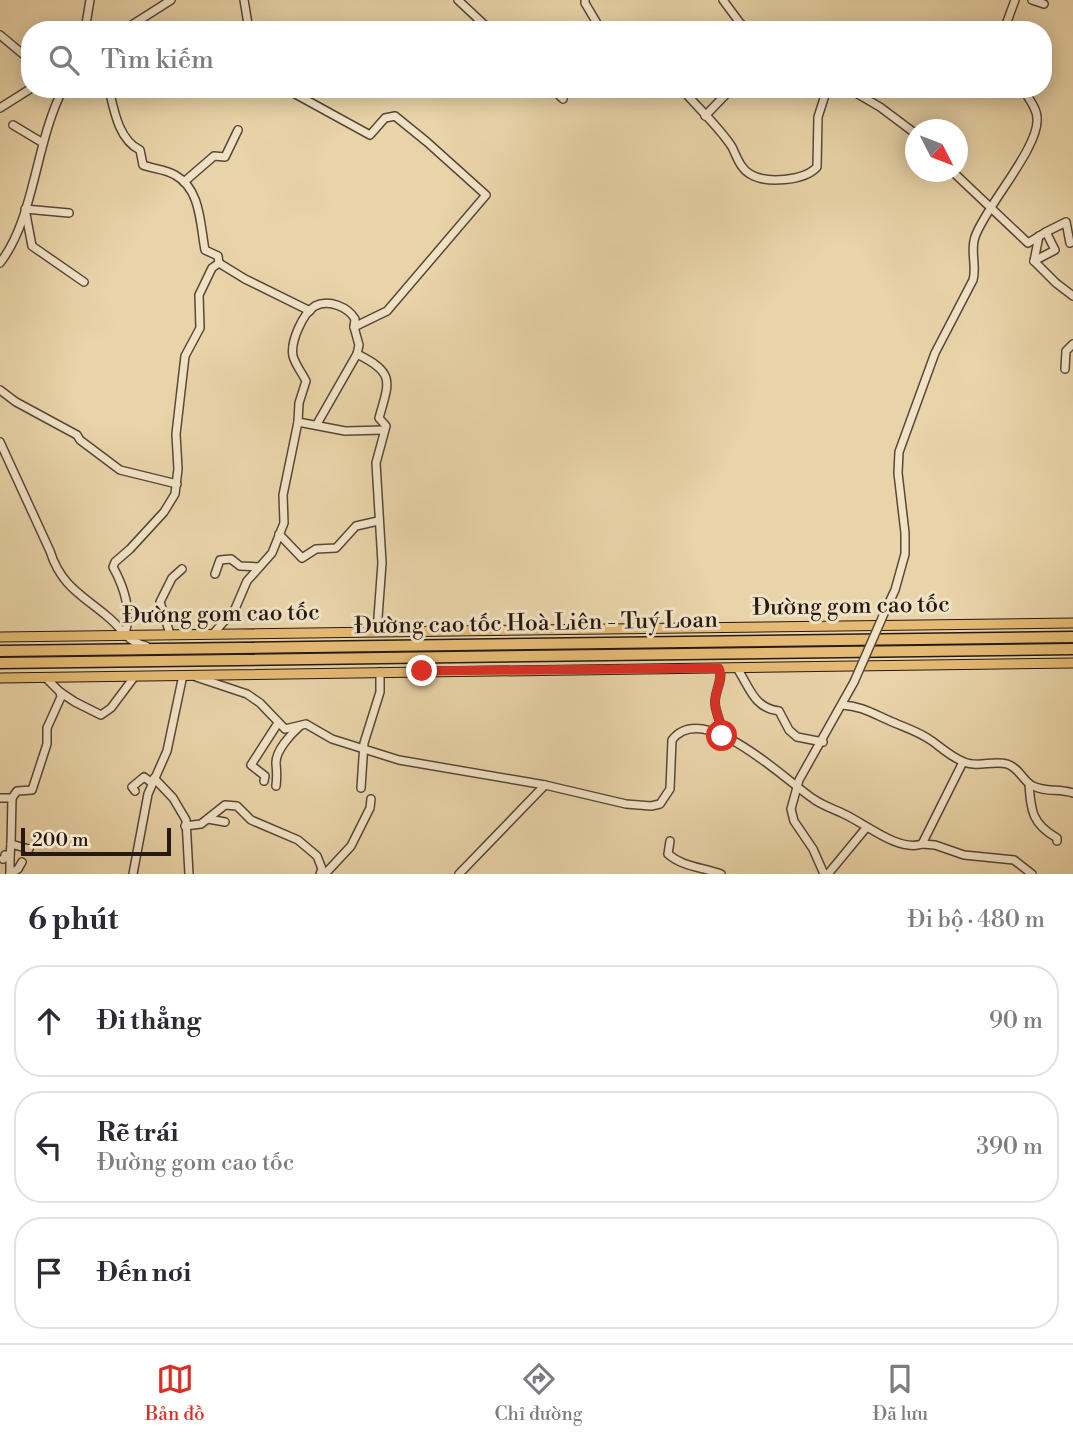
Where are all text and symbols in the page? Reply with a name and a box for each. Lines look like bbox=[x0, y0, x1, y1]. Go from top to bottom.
search box bbox=[21, 21, 1052, 98]
icon: search bbox=[45, 41, 83, 79]
text: Tìm kiếm bbox=[101, 44, 214, 76]
north arrow bbox=[905, 119, 968, 182]
street label: Đường gom cao tốc bbox=[752, 590, 950, 622]
street label: Đường gom cao tốc bbox=[122, 598, 320, 630]
street label: Đường cao tốc Hoà Liên - Tuý Loan bbox=[354, 606, 718, 640]
route end bbox=[406, 655, 437, 686]
route start bbox=[706, 720, 737, 751]
scale bar bbox=[21, 825, 172, 857]
text: 200 m bbox=[32, 828, 89, 852]
text: 6 phút bbox=[28, 901, 118, 939]
text: Đi bộ · 480 m bbox=[908, 906, 1045, 934]
icon: ahead bbox=[30, 1002, 68, 1040]
text: Đi thẳng bbox=[97, 1005, 201, 1037]
text: 90 m bbox=[989, 1007, 1043, 1035]
text: Rẽ trái bbox=[97, 1117, 178, 1149]
icon: left bbox=[30, 1128, 68, 1166]
text: 390 m bbox=[976, 1133, 1043, 1161]
text: Đường gom cao tốc bbox=[97, 1149, 294, 1177]
icon: arrive bbox=[30, 1254, 68, 1292]
text: Đến nơi bbox=[97, 1257, 191, 1289]
tab: Bản đồ bbox=[145, 1360, 205, 1426]
tab: Chỉ đường bbox=[495, 1360, 583, 1426]
tab: Đã lưu bbox=[872, 1360, 928, 1426]

